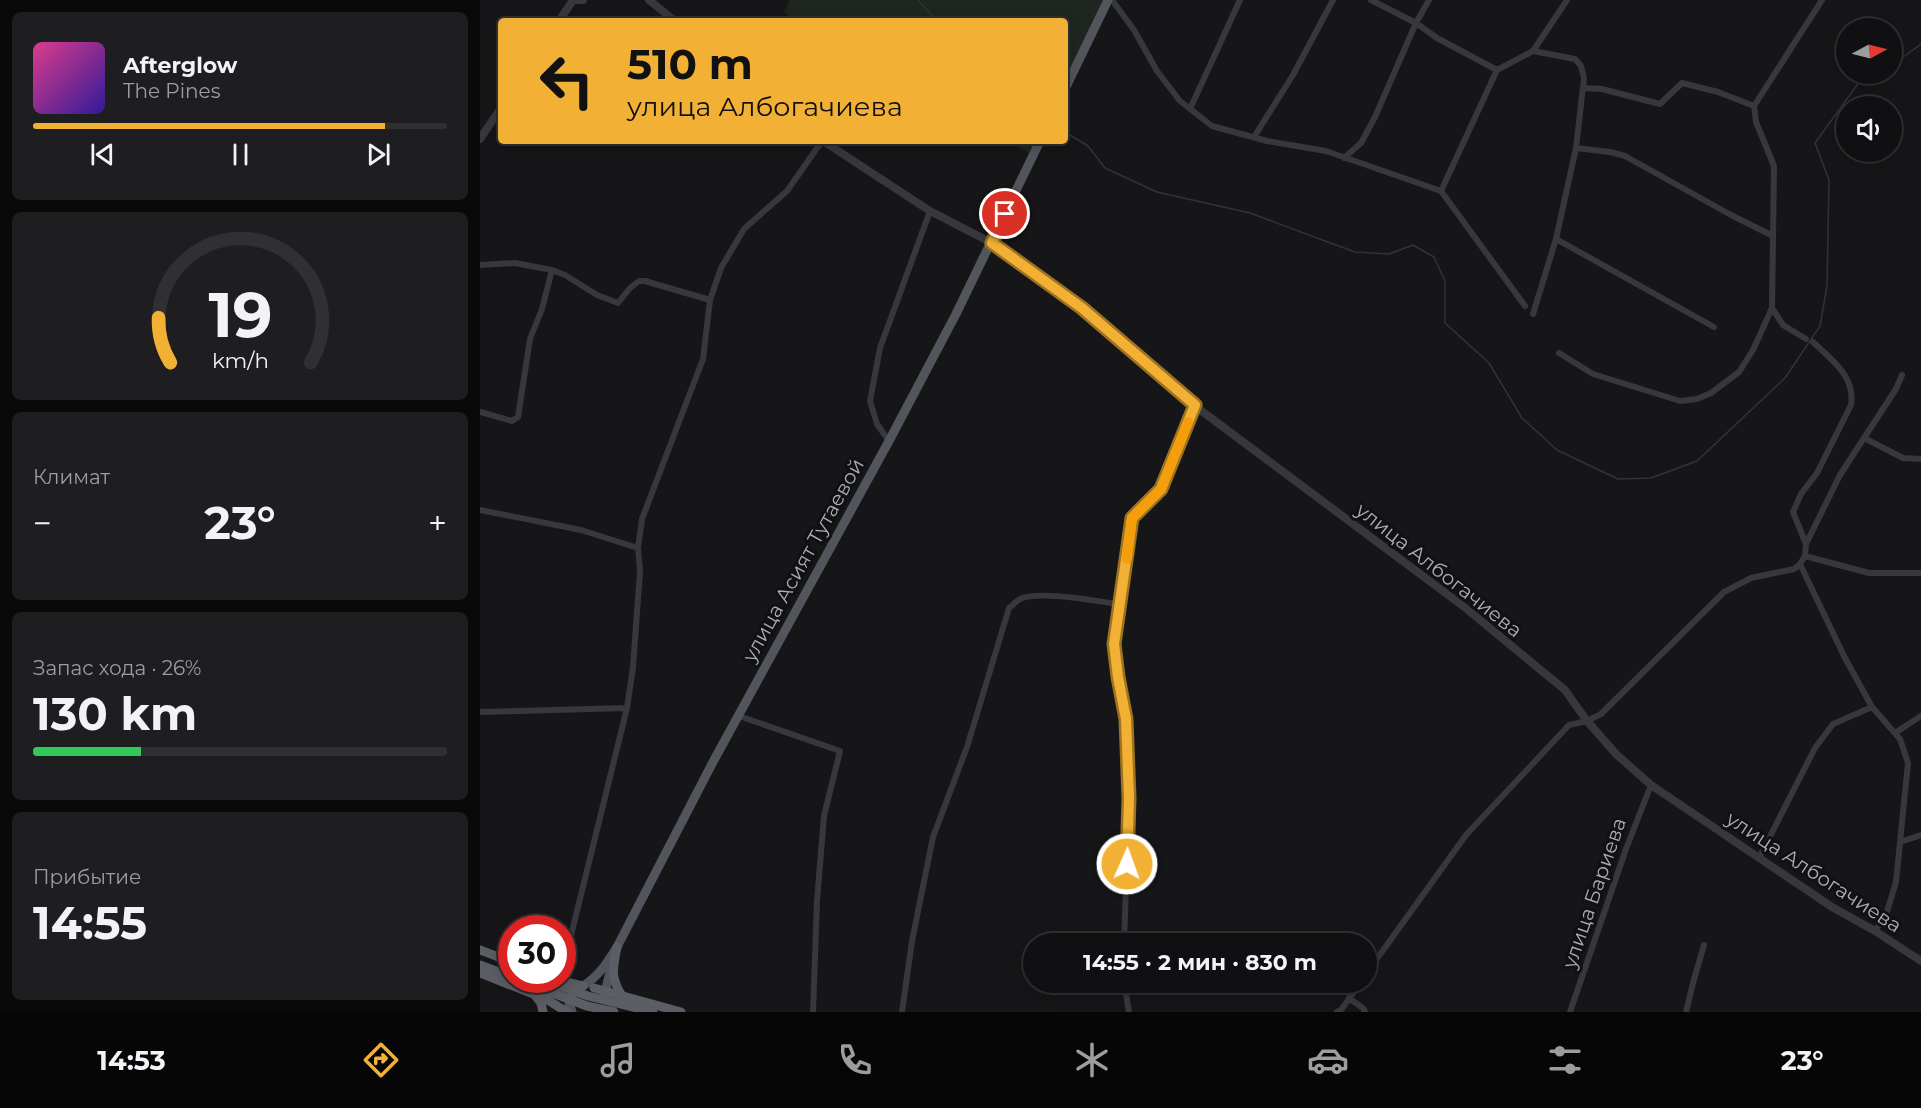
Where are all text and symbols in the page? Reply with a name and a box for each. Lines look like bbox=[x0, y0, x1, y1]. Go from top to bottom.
north arrow bbox=[1836, 18, 1902, 84]
map controls bbox=[1836, 18, 1902, 162]
text: 510 m bbox=[627, 38, 753, 90]
icon: left bbox=[528, 42, 606, 120]
text: Afterglow bbox=[123, 52, 237, 79]
text: The Pines bbox=[123, 79, 220, 103]
text: улица Албогачиева bbox=[627, 90, 903, 123]
button: sound bbox=[1836, 96, 1902, 162]
icon: previous bbox=[86, 138, 119, 171]
icon: pause bbox=[224, 138, 257, 171]
icon: next bbox=[362, 138, 395, 171]
pin bbox=[979, 188, 1030, 239]
icon: arrive bbox=[988, 197, 1021, 230]
text: 19 bbox=[208, 277, 272, 353]
text: km/h bbox=[211, 347, 269, 373]
street label: улица Асият Тутаевой bbox=[737, 454, 869, 667]
text: Климат bbox=[33, 465, 110, 489]
text: 23° bbox=[204, 495, 276, 550]
street label: улица Албогачиева bbox=[1350, 497, 1527, 642]
text: − bbox=[33, 503, 52, 543]
text: + bbox=[428, 503, 447, 543]
text: Запас хода · 26% bbox=[33, 656, 201, 680]
text: 130 km bbox=[33, 686, 197, 741]
street label: улица Албогачиева bbox=[1721, 806, 1906, 938]
street label: улица Бариева bbox=[1557, 815, 1631, 972]
position arrow bbox=[1095, 832, 1159, 896]
text: Прибытие bbox=[33, 865, 141, 889]
text: 14:55 bbox=[33, 895, 147, 950]
speed limit sign: 30 bbox=[498, 915, 576, 993]
text: 14:55 · 2 мин · 830 m bbox=[1083, 949, 1317, 976]
icon: directions bbox=[360, 1039, 402, 1081]
icon: music bbox=[597, 1039, 639, 1081]
icon: phone bbox=[834, 1039, 876, 1081]
icon: climate bbox=[1071, 1039, 1113, 1081]
icon: car bbox=[1307, 1039, 1349, 1081]
icon: filters bbox=[1544, 1039, 1586, 1081]
text: 14:53 bbox=[97, 1044, 166, 1077]
text: 23° bbox=[1781, 1044, 1824, 1077]

